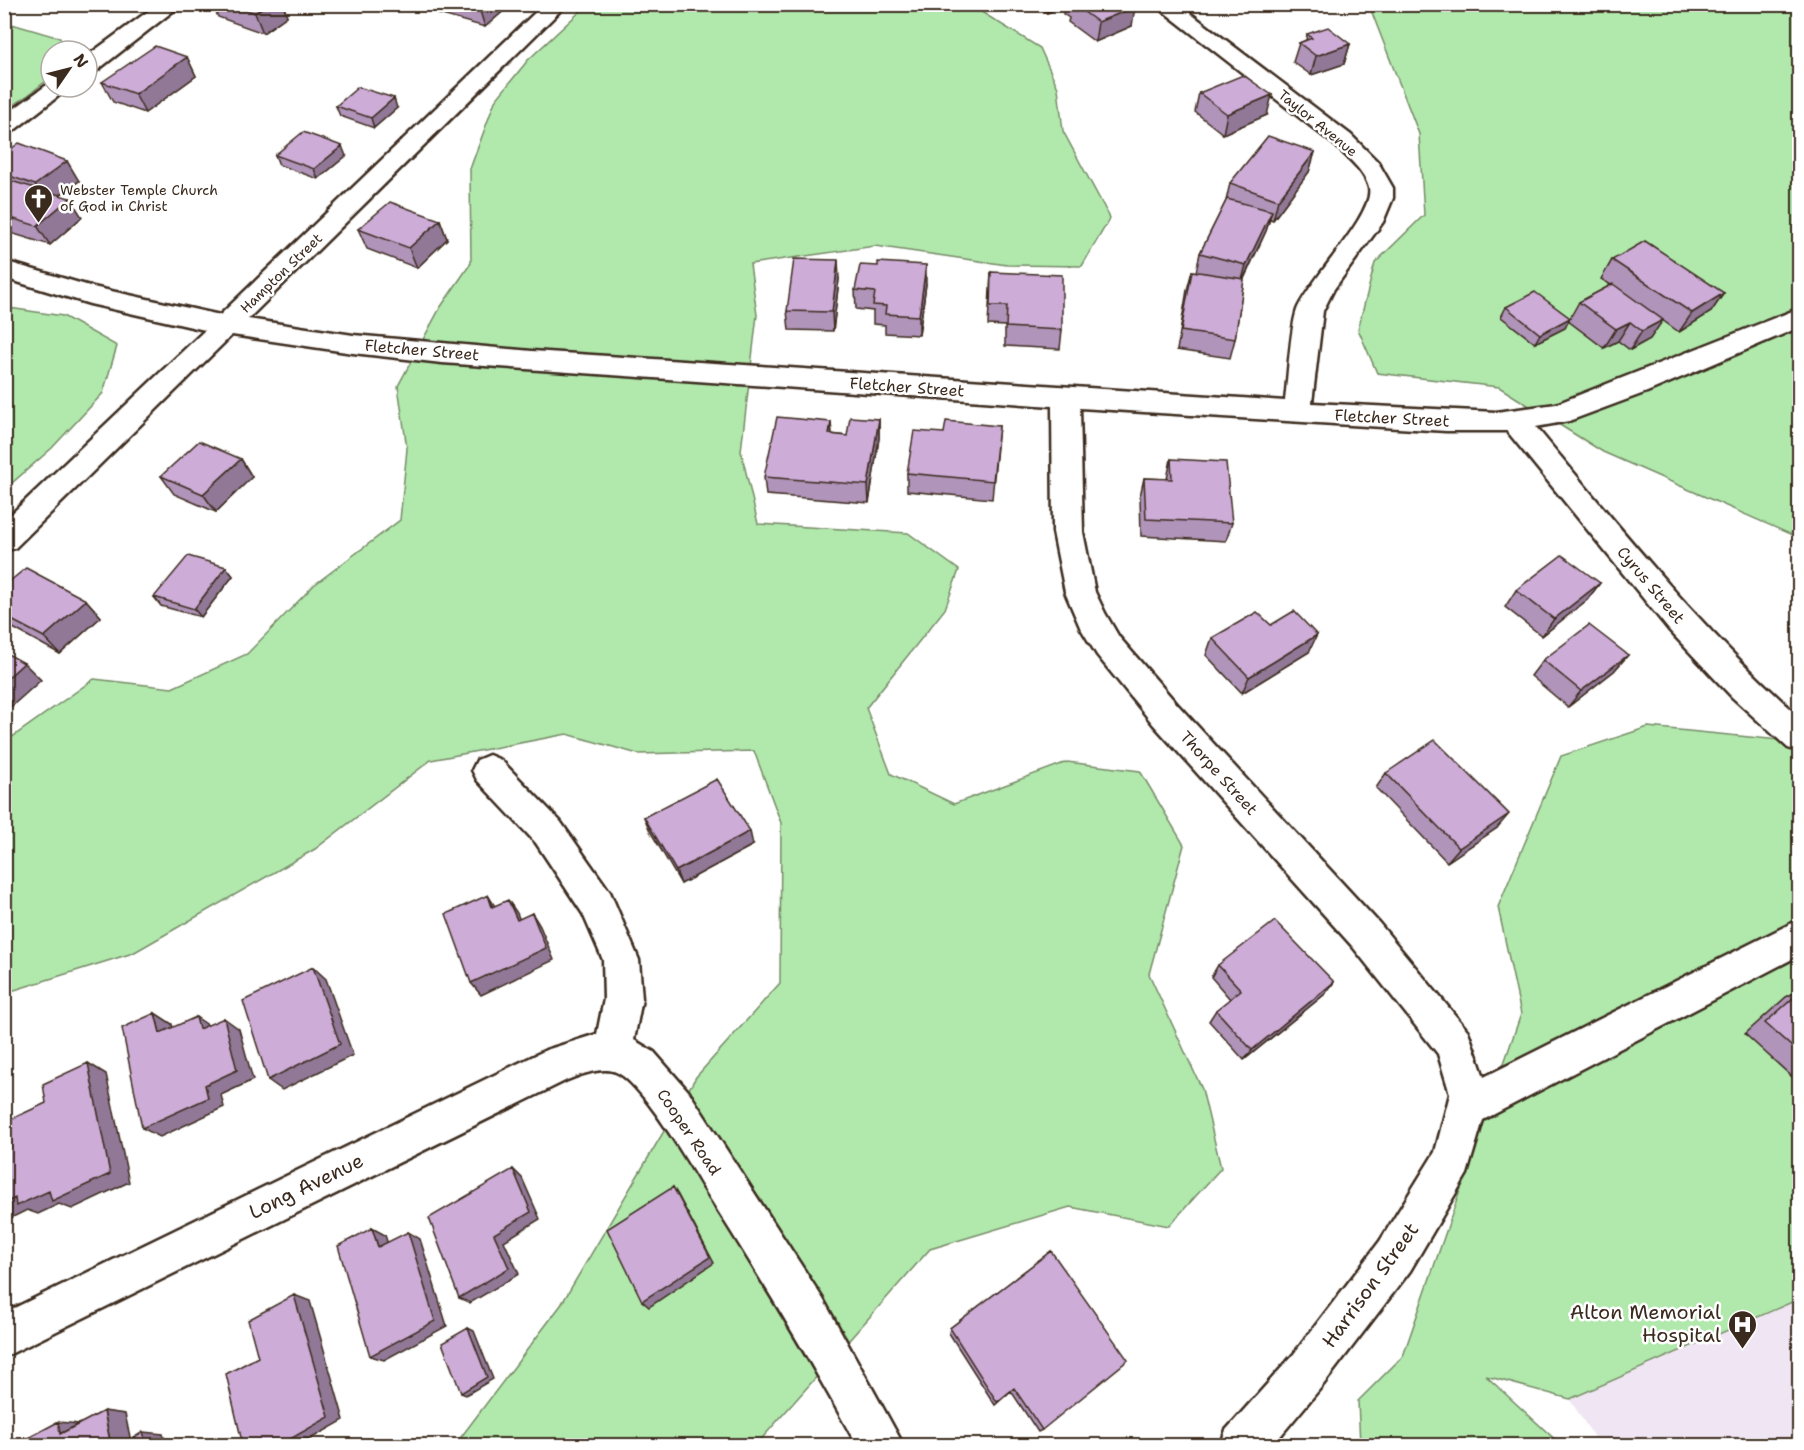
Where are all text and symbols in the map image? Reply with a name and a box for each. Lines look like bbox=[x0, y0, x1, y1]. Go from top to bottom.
north arrow bbox=[39, 39, 99, 99]
text: N bbox=[69, 49, 93, 72]
street label: Taylor Avenue bbox=[1275, 86, 1361, 160]
place label: Webster Temple Church of God in Christ bbox=[60, 181, 218, 215]
church icon: Webster Temple Church of God in Christ bbox=[23, 182, 55, 224]
street label: Hampton Street bbox=[236, 229, 326, 317]
street label: Fletcher Street bbox=[364, 335, 480, 365]
street label: Fletcher Street bbox=[849, 373, 965, 401]
street label: Fletcher Street bbox=[1334, 405, 1450, 431]
street label: Cyrus Street bbox=[1612, 542, 1690, 628]
street label: Thorpe Street bbox=[1176, 726, 1262, 820]
street label: Cooper Road bbox=[652, 1085, 726, 1179]
street label: Long Avenue bbox=[244, 1147, 368, 1225]
street label: Harrison Street bbox=[1316, 1217, 1424, 1353]
place label: Alton Memorial Hospital bbox=[1570, 1299, 1721, 1348]
hospital icon: Alton Memorial Hospital bbox=[1726, 1308, 1758, 1350]

